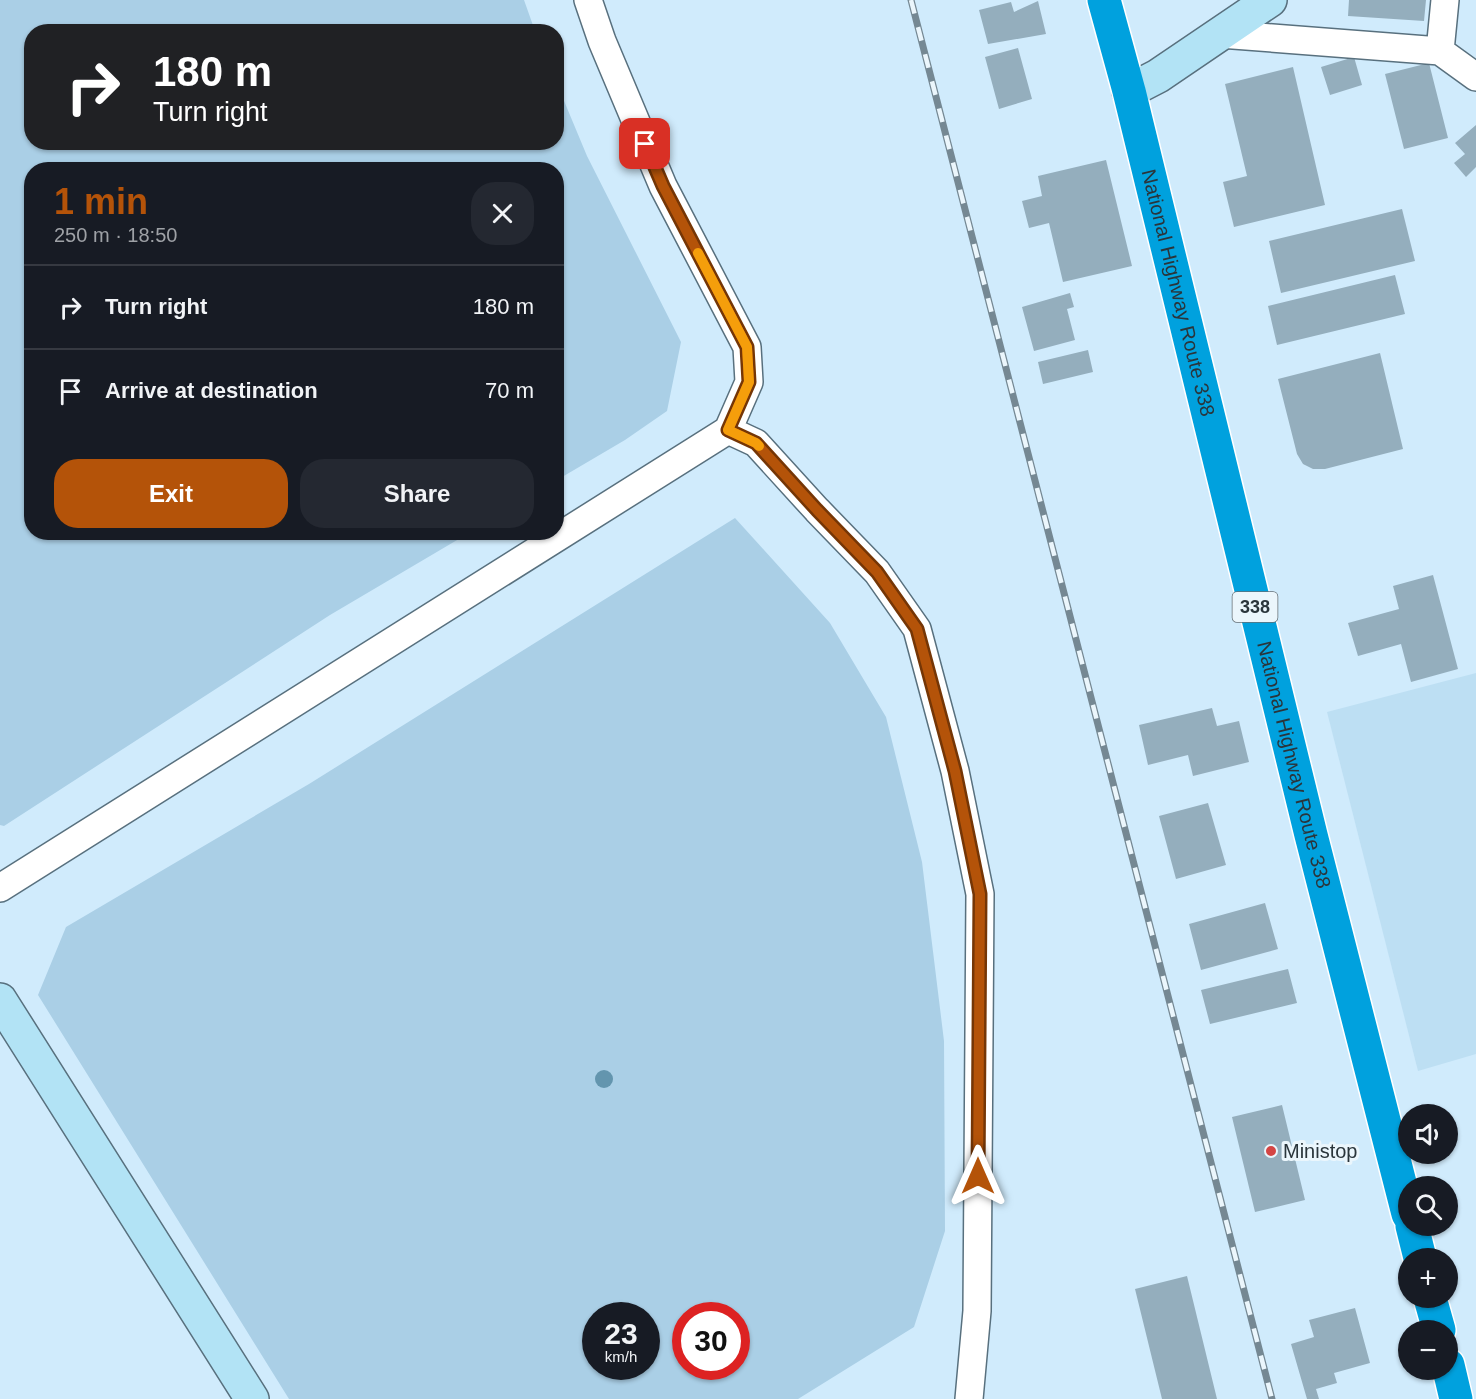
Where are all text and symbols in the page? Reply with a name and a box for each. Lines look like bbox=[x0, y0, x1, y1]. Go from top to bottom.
icon: right bbox=[54, 48, 132, 126]
text: 180 m bbox=[153, 48, 272, 95]
text: Turn right bbox=[153, 97, 268, 127]
pin bbox=[619, 118, 670, 169]
icon: arrive bbox=[628, 127, 661, 160]
street label: National Highway Route 338 bbox=[1138, 167, 1219, 418]
text: 1 min bbox=[54, 181, 148, 222]
button: close bbox=[471, 182, 534, 245]
text: 250 m · 18:50 bbox=[54, 224, 177, 246]
icon: right bbox=[54, 291, 87, 324]
text: Turn right bbox=[105, 294, 207, 319]
text: 180 m bbox=[473, 294, 534, 319]
icon: arrive bbox=[54, 375, 87, 408]
text: Arrive at destination bbox=[105, 378, 318, 403]
text: 70 m bbox=[485, 378, 534, 403]
button: Exit bbox=[54, 459, 288, 528]
button: Share bbox=[300, 459, 534, 528]
road number: 338 bbox=[1232, 592, 1278, 622]
street label: National Highway Route 338 bbox=[1253, 639, 1335, 891]
map controls bbox=[1398, 1104, 1458, 1380]
button: sound bbox=[1398, 1104, 1458, 1164]
place label: Ministop bbox=[1283, 1140, 1357, 1162]
position arrow bbox=[946, 1144, 1010, 1208]
marker: Ministop bbox=[1264, 1144, 1278, 1158]
button: search bbox=[1398, 1176, 1458, 1236]
button: + bbox=[1398, 1248, 1458, 1308]
speed limit sign: 30 bbox=[672, 1302, 750, 1380]
text: 23 bbox=[604, 1317, 638, 1350]
button: − bbox=[1398, 1320, 1458, 1380]
text: km/h bbox=[605, 1348, 637, 1365]

